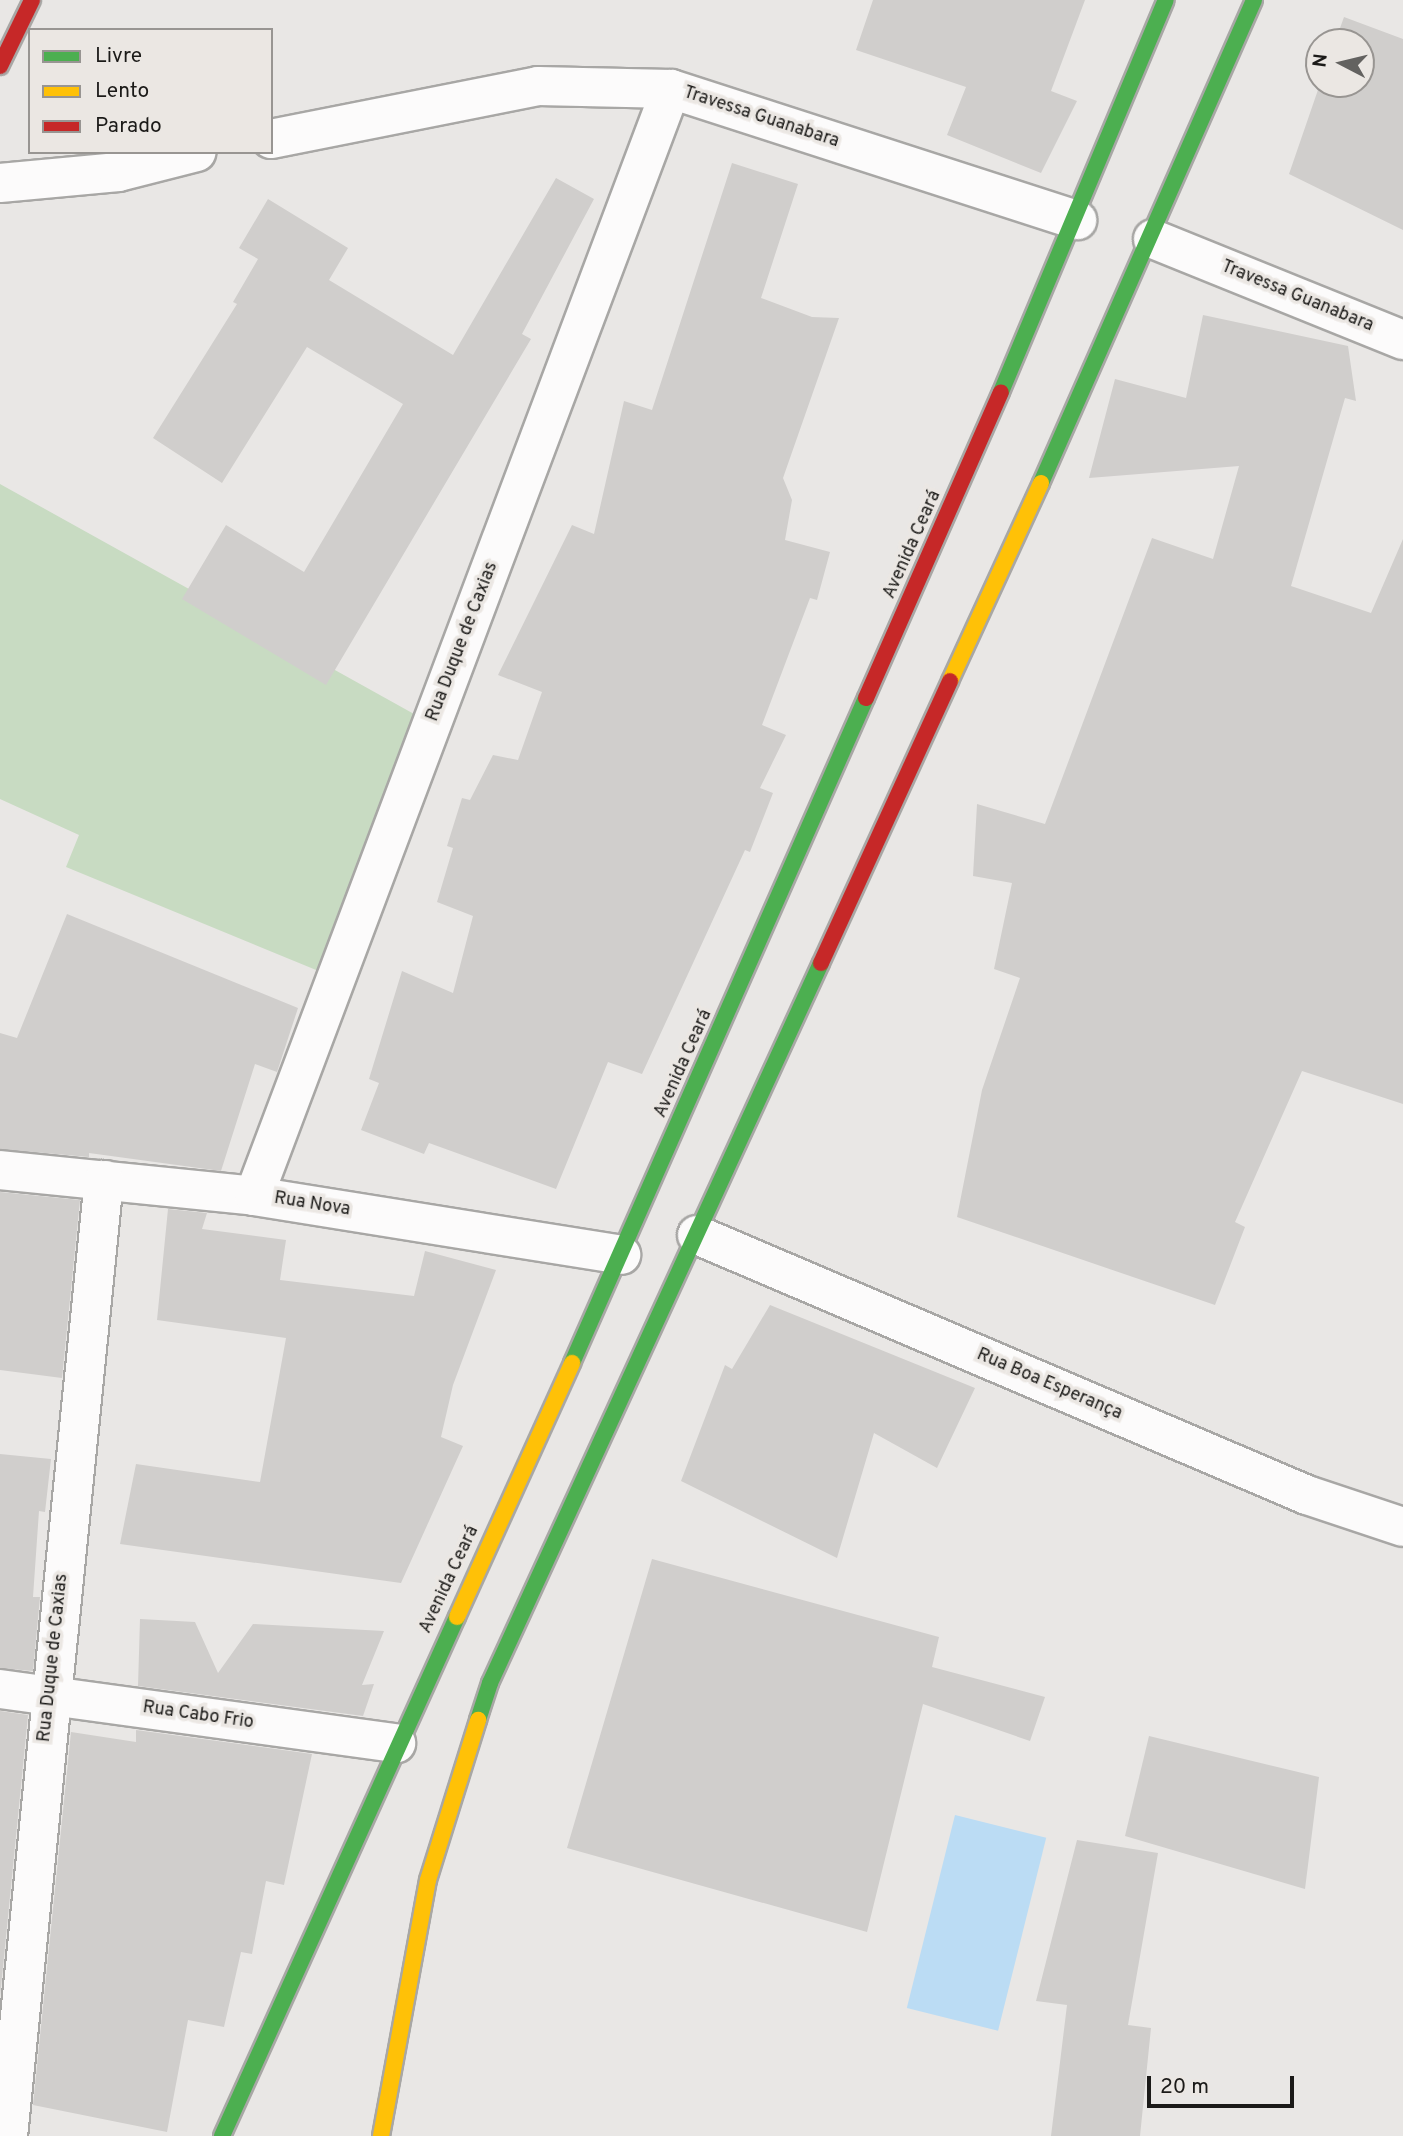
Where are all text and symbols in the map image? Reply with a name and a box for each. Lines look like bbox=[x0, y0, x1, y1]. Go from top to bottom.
legend bbox=[28, 28, 273, 154]
north arrow bbox=[1305, 28, 1375, 98]
text: Livre bbox=[95, 43, 142, 70]
text: N bbox=[1308, 52, 1334, 69]
text: Lento bbox=[95, 78, 149, 105]
street label: Travessa Guanabara bbox=[681, 83, 841, 153]
text: Parado bbox=[95, 113, 162, 140]
street label: Travessa Guanabara bbox=[1218, 257, 1376, 337]
street label: Avenida Ceará bbox=[879, 487, 947, 603]
street label: Rua Duque de Caxias bbox=[423, 559, 503, 725]
street label: Avenida Ceará bbox=[650, 1006, 718, 1122]
street label: Rua Nova bbox=[272, 1188, 352, 1222]
street label: Rua Boa Esperança bbox=[973, 1345, 1125, 1425]
street label: Avenida Ceará bbox=[416, 1523, 484, 1637]
street label: Rua Duque de Caxias bbox=[34, 1573, 74, 1743]
street label: Rua Cabo Frio bbox=[141, 1698, 255, 1734]
scale bar bbox=[1151, 2062, 1298, 2106]
text: 20 m bbox=[1160, 2074, 1209, 2101]

